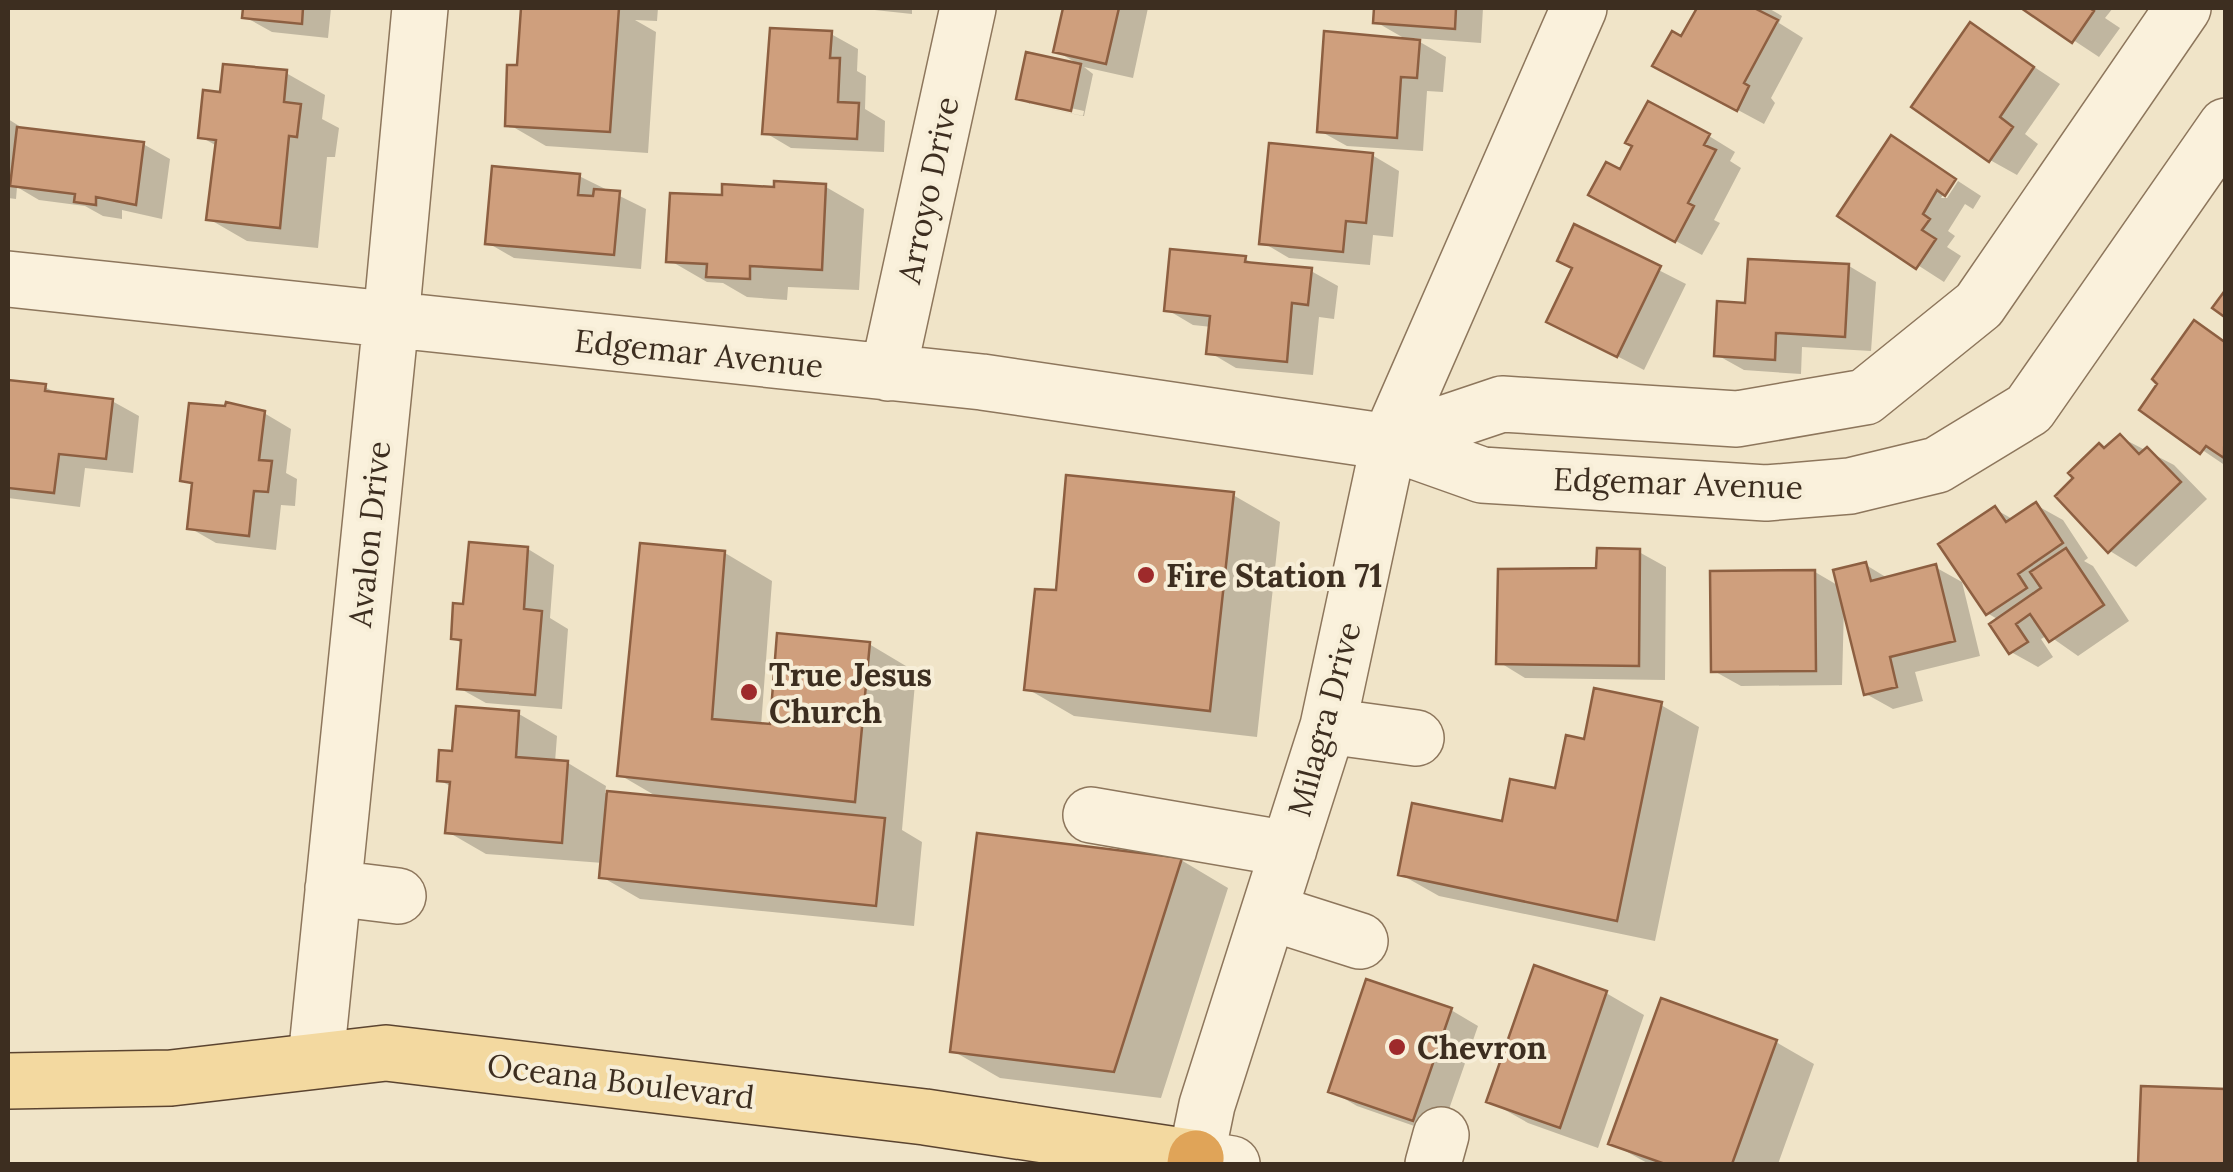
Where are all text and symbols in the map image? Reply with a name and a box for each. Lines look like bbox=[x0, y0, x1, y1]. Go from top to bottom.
street label: Arroyo Drive bbox=[888, 93, 968, 288]
street label: Edgemar Avenue bbox=[573, 320, 825, 386]
street label: Avalon Drive bbox=[339, 439, 399, 630]
street label: Edgemar Avenue bbox=[1552, 458, 1804, 508]
place label: Fire Station 71 bbox=[1166, 555, 1383, 596]
marker: Fire Station 71 bbox=[1135, 564, 1157, 586]
street label: Milagra Drive bbox=[1278, 617, 1370, 821]
place label: True Jesus Church bbox=[769, 654, 932, 732]
marker: True Jesus Church bbox=[738, 681, 760, 703]
place label: Chevron bbox=[1417, 1027, 1547, 1068]
marker: Chevron bbox=[1386, 1036, 1408, 1058]
street label: Oceana Boulevard bbox=[485, 1044, 757, 1118]

